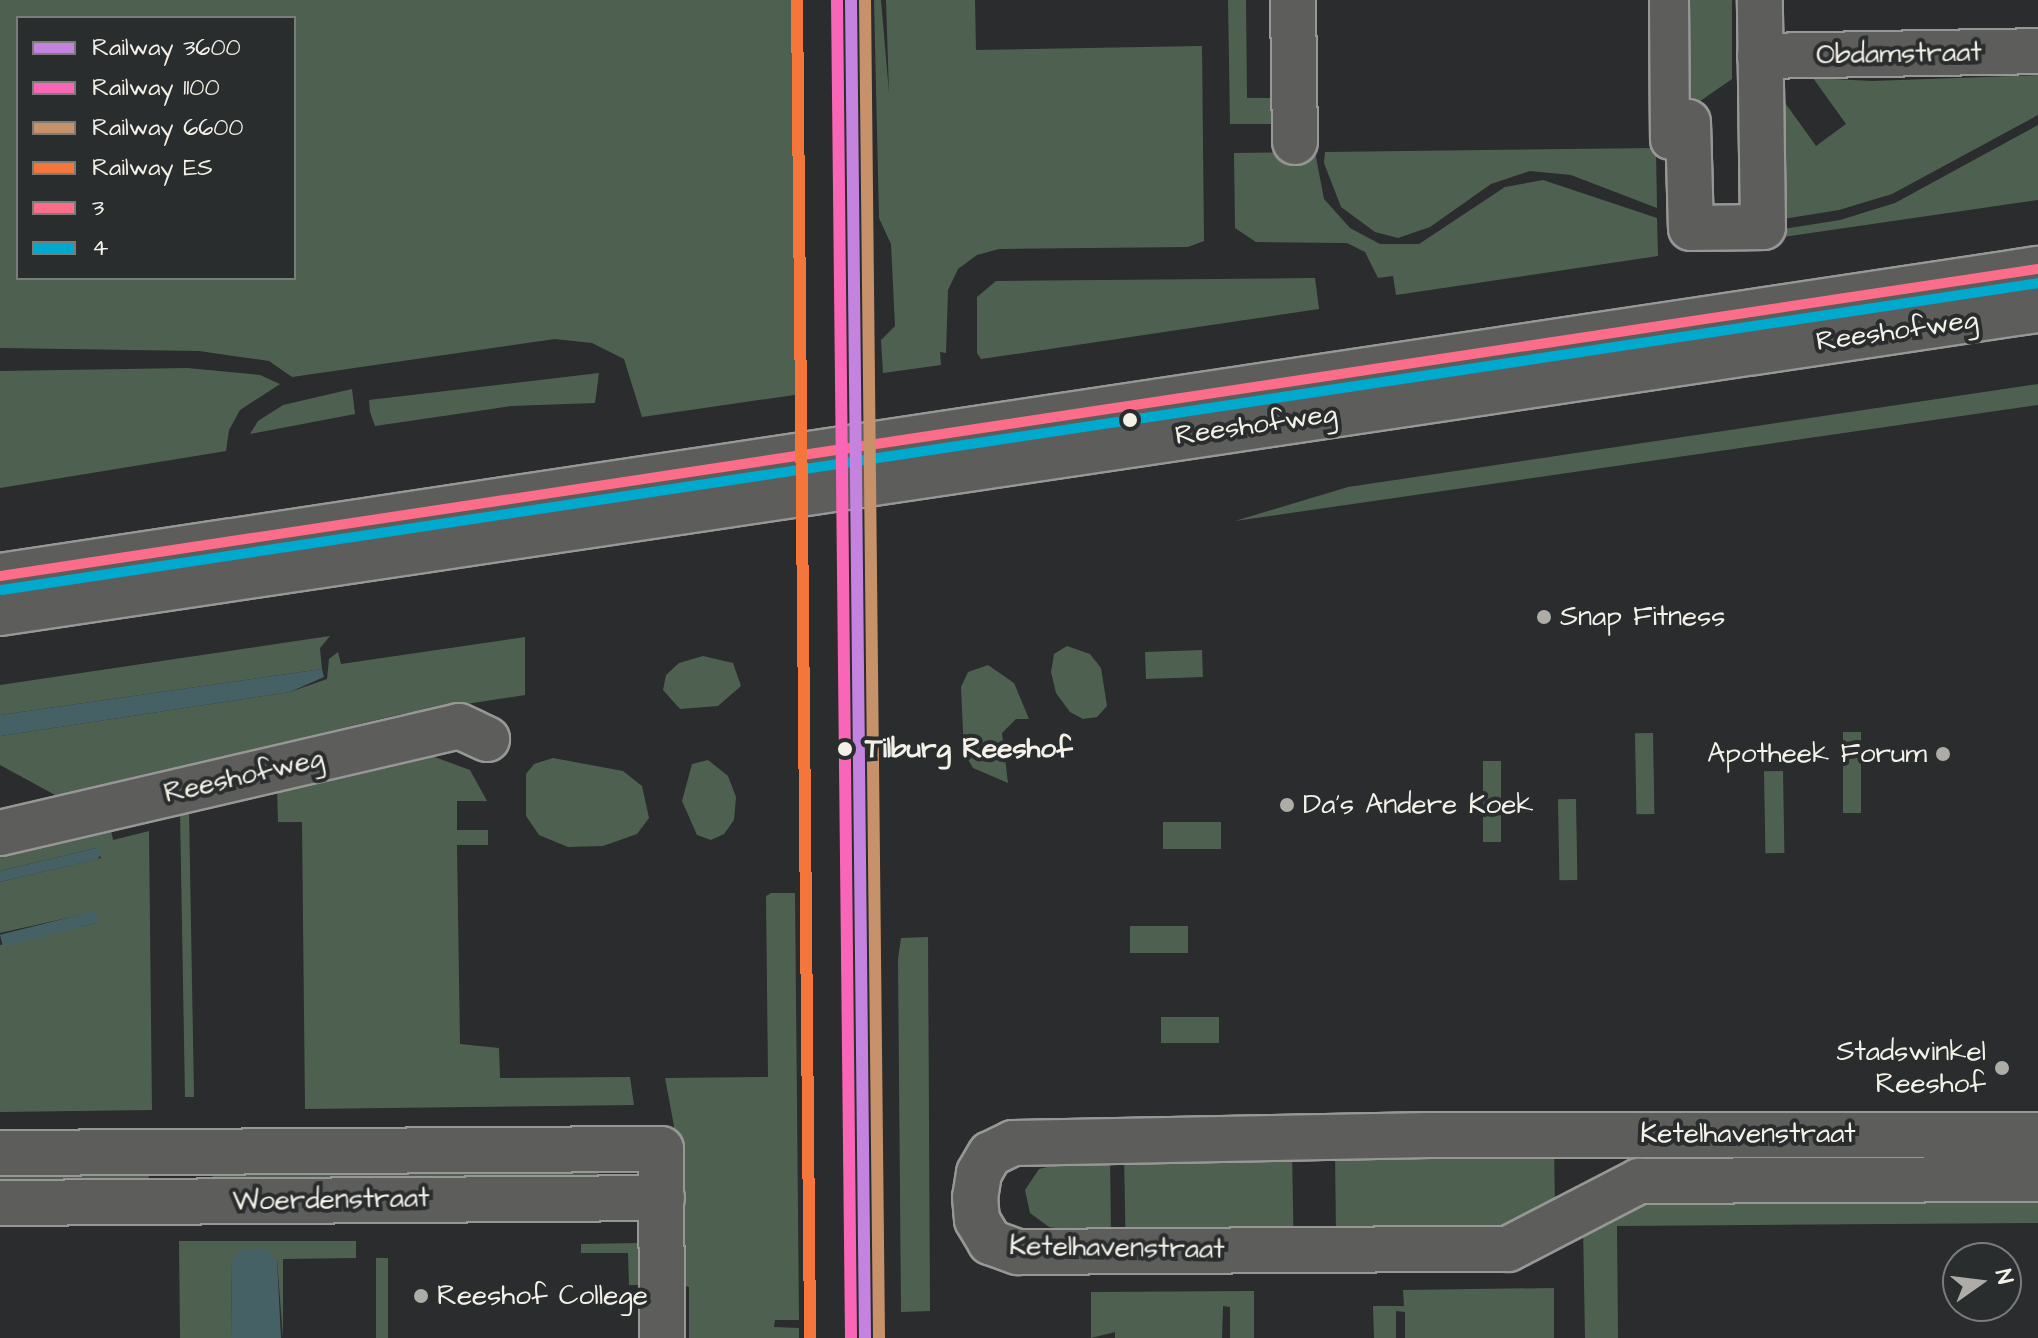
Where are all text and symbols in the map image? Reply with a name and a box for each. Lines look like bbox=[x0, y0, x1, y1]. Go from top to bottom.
legend bbox=[16, 16, 296, 280]
text: Railway 3600 bbox=[92, 31, 241, 65]
street label: Obdamstraat bbox=[1816, 36, 1982, 72]
text: Railway 1100 bbox=[92, 71, 220, 105]
text: Railway 6600 bbox=[92, 111, 244, 145]
text: Railway ES bbox=[92, 151, 213, 185]
text: 3 bbox=[92, 191, 104, 225]
text: 4 bbox=[92, 231, 108, 265]
street label: Reeshofweg bbox=[1814, 303, 1980, 359]
street label: Reeshofweg bbox=[1173, 397, 1339, 453]
unlabelled marker bbox=[1122, 412, 1138, 428]
place label: Snap Fitness bbox=[1560, 600, 1725, 634]
marker: Snap Fitness bbox=[1535, 608, 1553, 626]
place label: Tilburg Reeshof bbox=[865, 732, 1073, 766]
marker: Tilburg Reeshof bbox=[832, 736, 858, 762]
place label: Apotheek Forum bbox=[1707, 737, 1927, 771]
street label: Reeshofweg bbox=[161, 741, 327, 811]
marker: Apotheek Forum bbox=[1934, 745, 1952, 763]
place label: Da's Andere Koek bbox=[1303, 788, 1534, 822]
marker: Da's Andere Koek bbox=[1278, 796, 1296, 814]
place label: Stadswinkel Reeshof bbox=[1836, 1035, 1986, 1101]
marker: Stadswinkel Reeshof bbox=[1993, 1059, 2011, 1077]
street label: Ketelhavenstraat bbox=[1640, 1117, 1856, 1151]
street label: Woerdenstraat bbox=[232, 1181, 430, 1219]
street label: Ketelhavenstraat bbox=[1009, 1229, 1225, 1267]
north arrow bbox=[1942, 1242, 2022, 1322]
text: N bbox=[1987, 1266, 2021, 1287]
place label: Reeshof College bbox=[437, 1279, 648, 1313]
marker: Reeshof College bbox=[412, 1287, 430, 1305]

